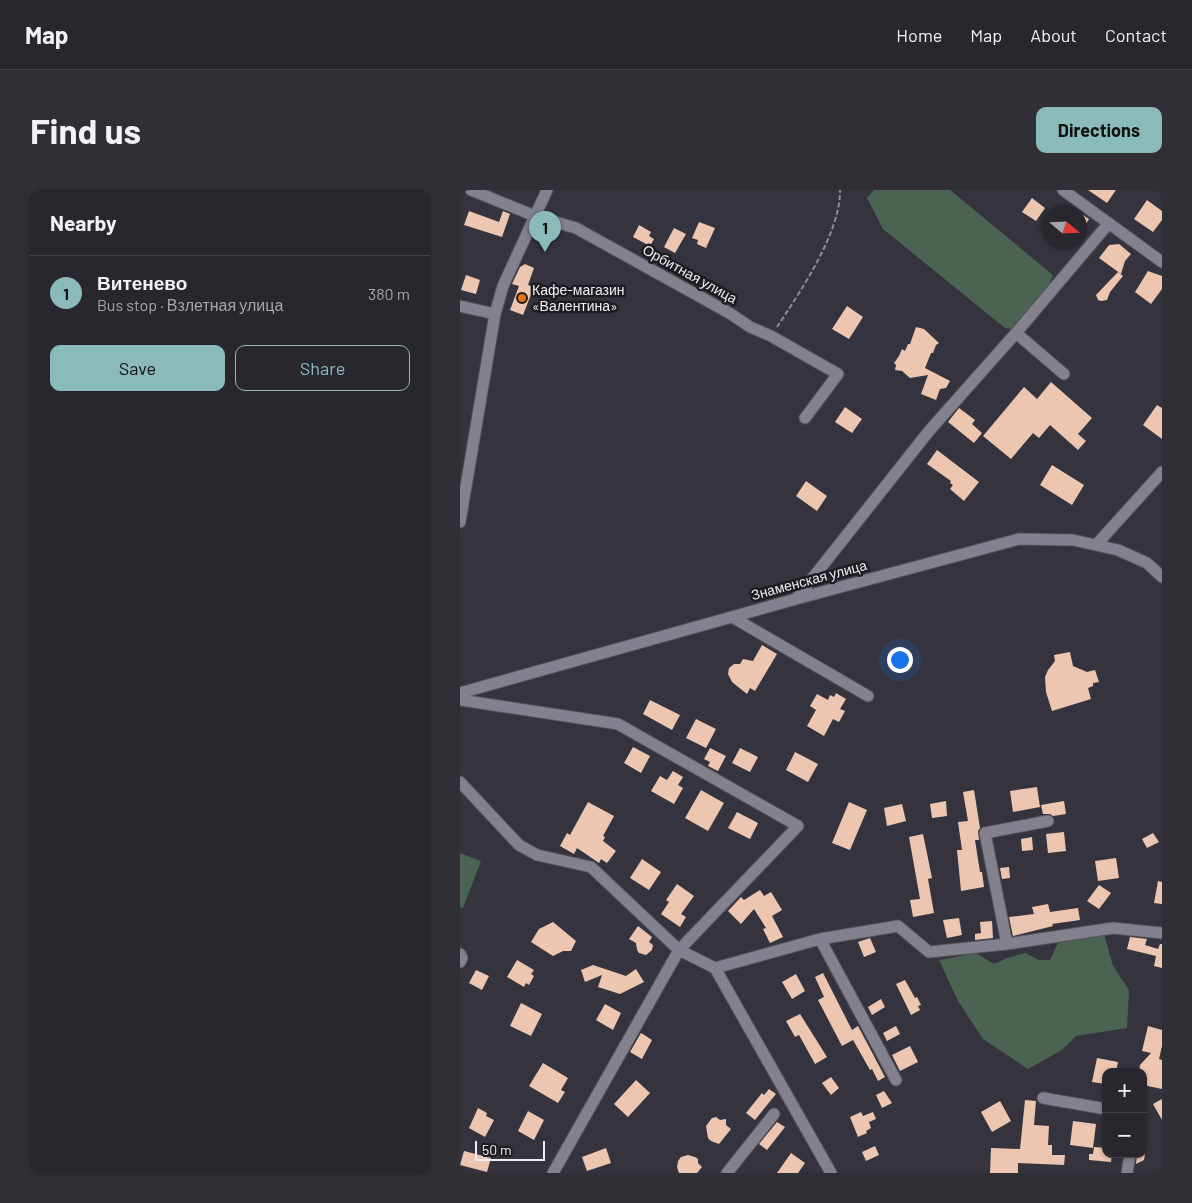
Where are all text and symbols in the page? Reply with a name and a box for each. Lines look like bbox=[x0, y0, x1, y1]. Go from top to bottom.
text: Map bbox=[25, 20, 68, 49]
text: Home bbox=[896, 24, 942, 46]
text: Map bbox=[970, 24, 1002, 46]
text: About bbox=[1030, 24, 1077, 46]
text: Contact bbox=[1105, 24, 1167, 46]
button: Directions bbox=[1036, 107, 1162, 153]
text: Find us bbox=[30, 109, 141, 151]
north arrow bbox=[1042, 205, 1087, 250]
text: Nearby bbox=[50, 210, 116, 235]
pin: 1 bbox=[529, 211, 561, 252]
street label: Орбитная улица bbox=[640, 241, 741, 307]
text: Витенево bbox=[97, 271, 187, 294]
place label: Кафе-магазин «Валентина» bbox=[532, 281, 625, 314]
text: 1 bbox=[63, 284, 69, 303]
text: 380 m bbox=[368, 284, 410, 303]
marker: Кафе-магазин «Валентина» bbox=[516, 292, 528, 304]
text: Bus stop · Взлетная улица bbox=[97, 295, 283, 314]
button: Save bbox=[50, 345, 225, 391]
button: Share bbox=[235, 345, 410, 391]
street label: Знаменская улица bbox=[749, 556, 869, 603]
your location bbox=[887, 647, 913, 673]
map controls bbox=[1102, 1068, 1147, 1158]
button: + bbox=[1102, 1068, 1147, 1113]
button: − bbox=[1102, 1113, 1147, 1158]
scale bar bbox=[475, 1138, 545, 1161]
text: 50 m bbox=[482, 1141, 511, 1158]

